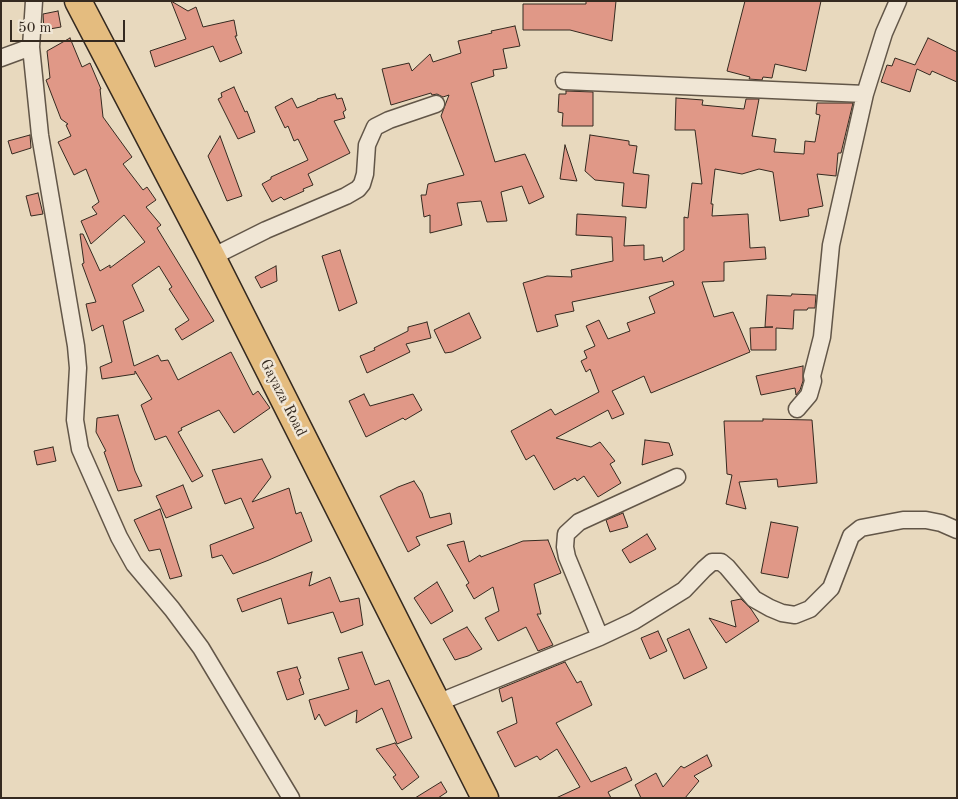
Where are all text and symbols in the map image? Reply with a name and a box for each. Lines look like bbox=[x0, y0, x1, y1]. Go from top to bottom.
scale bar bbox=[12, 10, 128, 42]
text: 50 m bbox=[18, 21, 52, 36]
street label: Gayaza Road bbox=[256, 356, 310, 440]

